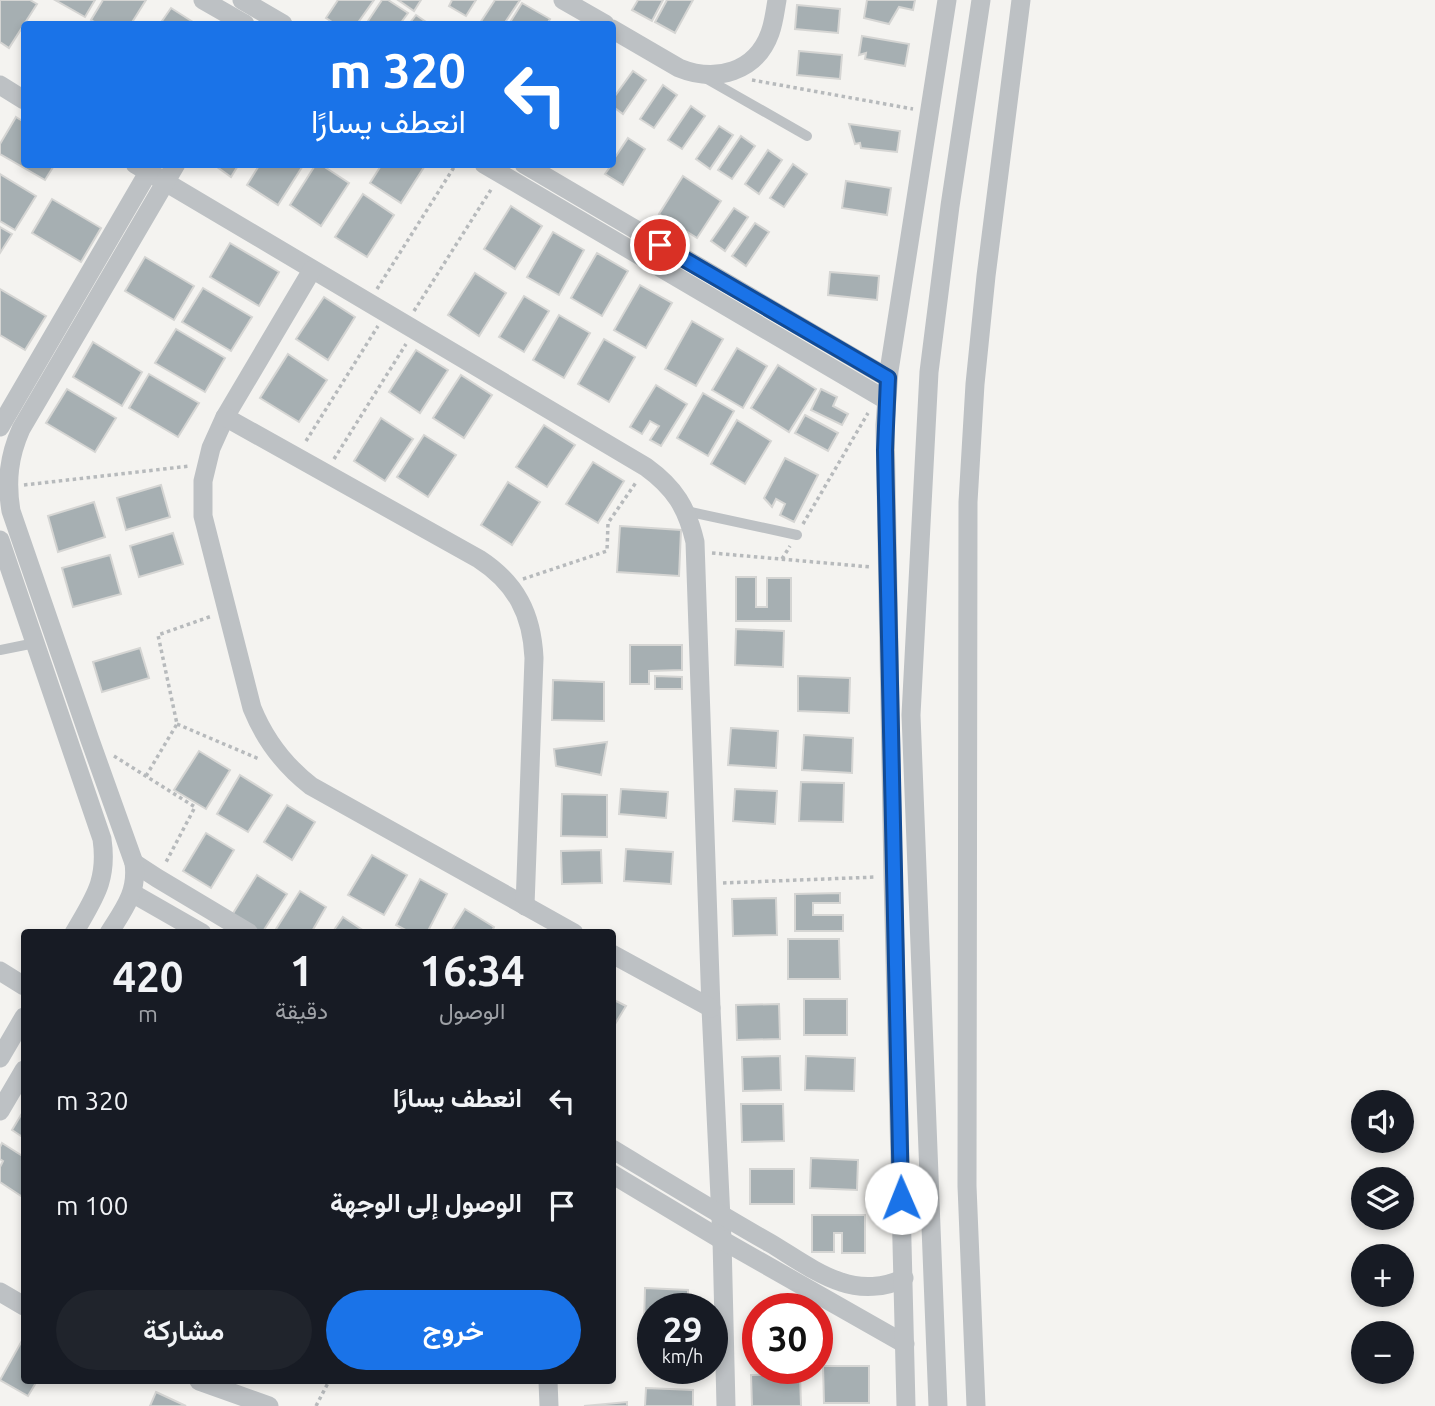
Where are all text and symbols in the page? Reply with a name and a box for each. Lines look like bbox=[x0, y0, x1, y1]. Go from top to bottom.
text: 320 m bbox=[329, 42, 466, 97]
icon: left bbox=[490, 49, 581, 140]
text: انعطف يسارًا bbox=[311, 103, 466, 139]
pin bbox=[630, 215, 690, 275]
icon: arrive bbox=[641, 226, 679, 264]
text: 1 bbox=[290, 947, 313, 994]
text: 16:34 bbox=[420, 947, 525, 994]
text: 420 bbox=[112, 953, 184, 1000]
text: دقيقة bbox=[275, 998, 328, 1023]
text: الوصول bbox=[439, 998, 505, 1023]
text: m bbox=[138, 1001, 158, 1026]
icon: left bbox=[543, 1082, 581, 1120]
text: انعطف يسارًا bbox=[393, 1083, 522, 1112]
text: 320 m bbox=[56, 1086, 128, 1115]
map controls bbox=[1351, 1090, 1414, 1384]
button: sound bbox=[1351, 1090, 1414, 1153]
position arrow bbox=[864, 1161, 938, 1235]
button: layers bbox=[1351, 1167, 1414, 1230]
icon: arrive bbox=[543, 1187, 581, 1225]
text: الوصول إلى الوجهة bbox=[330, 1188, 522, 1217]
text: 100 m bbox=[56, 1191, 128, 1220]
button: + bbox=[1351, 1244, 1414, 1307]
button: مشاركة bbox=[56, 1290, 312, 1370]
button: خروج bbox=[326, 1290, 581, 1370]
speed limit sign: 30 bbox=[742, 1293, 833, 1384]
text: 29 bbox=[663, 1309, 702, 1349]
button: − bbox=[1351, 1321, 1414, 1384]
text: km/h bbox=[662, 1346, 703, 1366]

